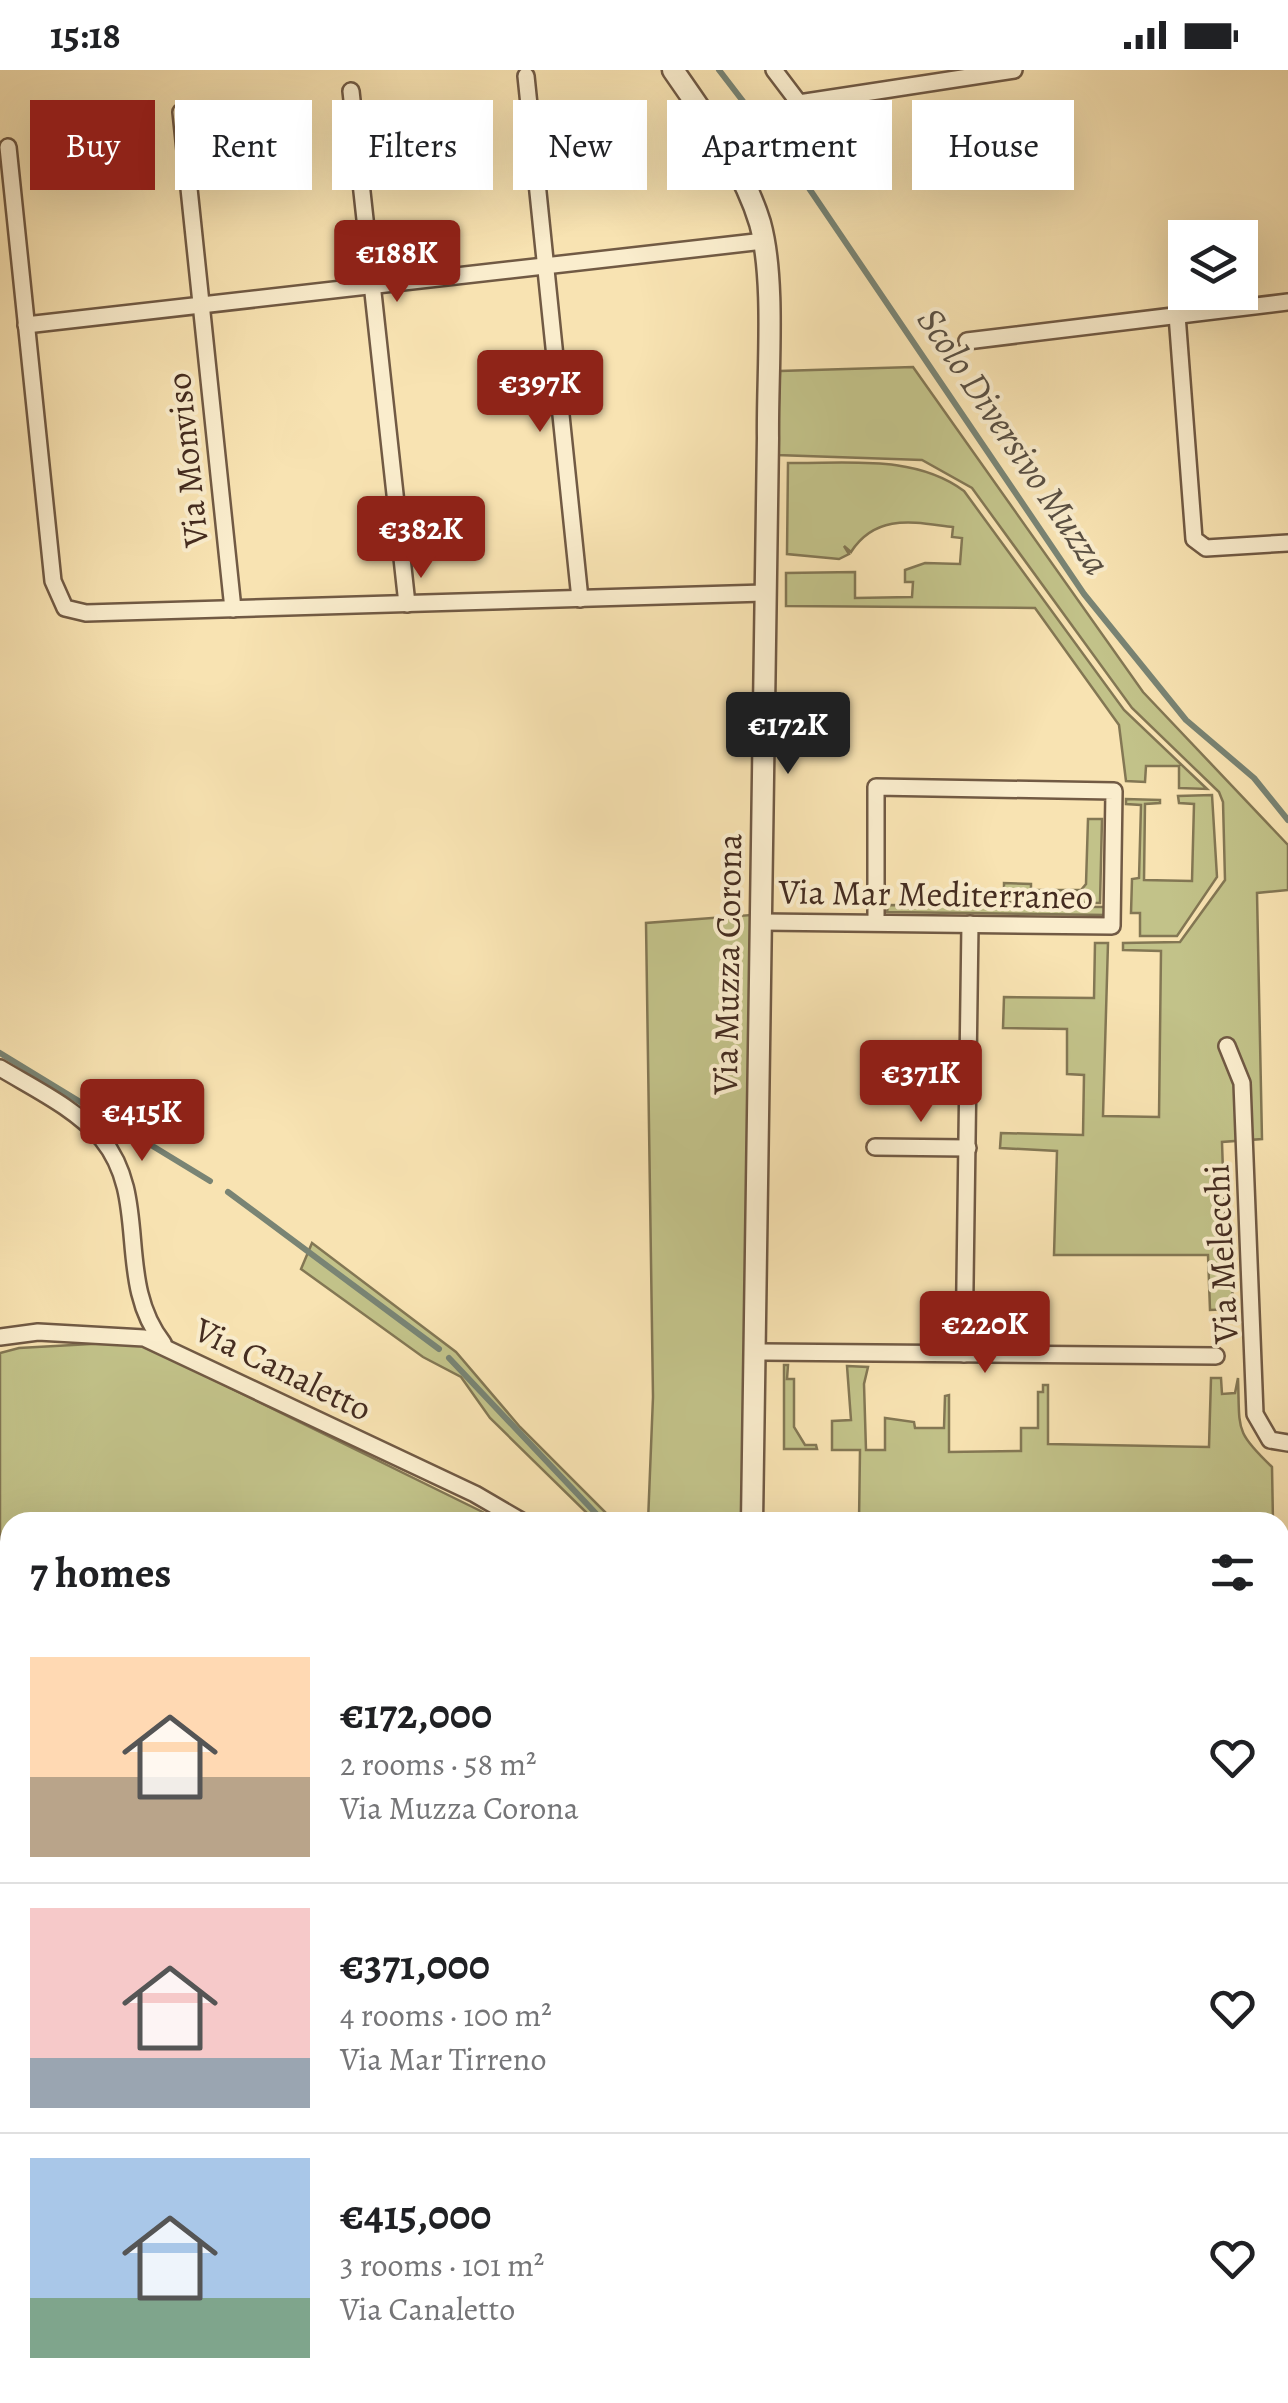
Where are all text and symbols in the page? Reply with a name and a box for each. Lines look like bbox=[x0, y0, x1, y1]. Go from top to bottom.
text: 15:18 bbox=[50, 9, 121, 61]
chip: Buy bbox=[30, 100, 155, 190]
chip: Rent bbox=[175, 100, 312, 190]
chip: Filters bbox=[332, 100, 493, 190]
chip: New bbox=[513, 100, 647, 190]
chip: Apartment bbox=[667, 100, 892, 190]
chip: House bbox=[912, 100, 1074, 190]
pin: €188K bbox=[327, 220, 467, 305]
map controls bbox=[1168, 220, 1258, 310]
button: layers bbox=[1168, 220, 1258, 310]
text: €188K bbox=[356, 230, 438, 274]
water label: Scolo Diversivo Muzza bbox=[905, 297, 1123, 585]
pin: €397K bbox=[470, 350, 610, 435]
text: €397K bbox=[499, 360, 581, 404]
street label: Via Monviso bbox=[154, 371, 220, 550]
pin: €382K bbox=[351, 496, 491, 581]
text: €382K bbox=[379, 506, 463, 550]
pin: €172K bbox=[718, 692, 858, 777]
text: €172K bbox=[748, 702, 828, 746]
street label: Via Muzza Corona bbox=[701, 832, 753, 1096]
street label: Via Mar Mediterraneo bbox=[777, 867, 1094, 921]
pin: €371K bbox=[851, 1040, 991, 1125]
text: €371K bbox=[882, 1050, 960, 1094]
pin: €415K bbox=[72, 1079, 212, 1164]
text: €415K bbox=[102, 1089, 182, 1133]
street label: Via Melecchi bbox=[1192, 1163, 1250, 1346]
pin: €220K bbox=[915, 1291, 1055, 1376]
text: €220K bbox=[942, 1301, 1028, 1345]
street label: Via Canaletto bbox=[186, 1305, 380, 1433]
text: 7 homes bbox=[30, 1544, 171, 1601]
icon: filters bbox=[1205, 1545, 1260, 1600]
text: €172,000 bbox=[340, 1685, 492, 1742]
icon: home bbox=[110, 1697, 230, 1817]
icon: heart bbox=[1205, 1730, 1260, 1785]
text: 2 rooms · 58 m² bbox=[340, 1742, 537, 1786]
text: Via Muzza Corona bbox=[340, 1786, 579, 1830]
text: €371,000 bbox=[340, 1936, 490, 1993]
icon: home bbox=[110, 1948, 230, 2068]
icon: heart bbox=[1205, 1981, 1260, 2036]
text: 4 rooms · 100 m² bbox=[340, 1993, 552, 2037]
text: Via Mar Tirreno bbox=[340, 2037, 546, 2081]
text: €415,000 bbox=[340, 2186, 492, 2243]
icon: home bbox=[110, 2198, 230, 2318]
icon: heart bbox=[1205, 2231, 1260, 2286]
text: 3 rooms · 101 m² bbox=[340, 2243, 544, 2287]
text: Via Canaletto bbox=[340, 2287, 515, 2331]

